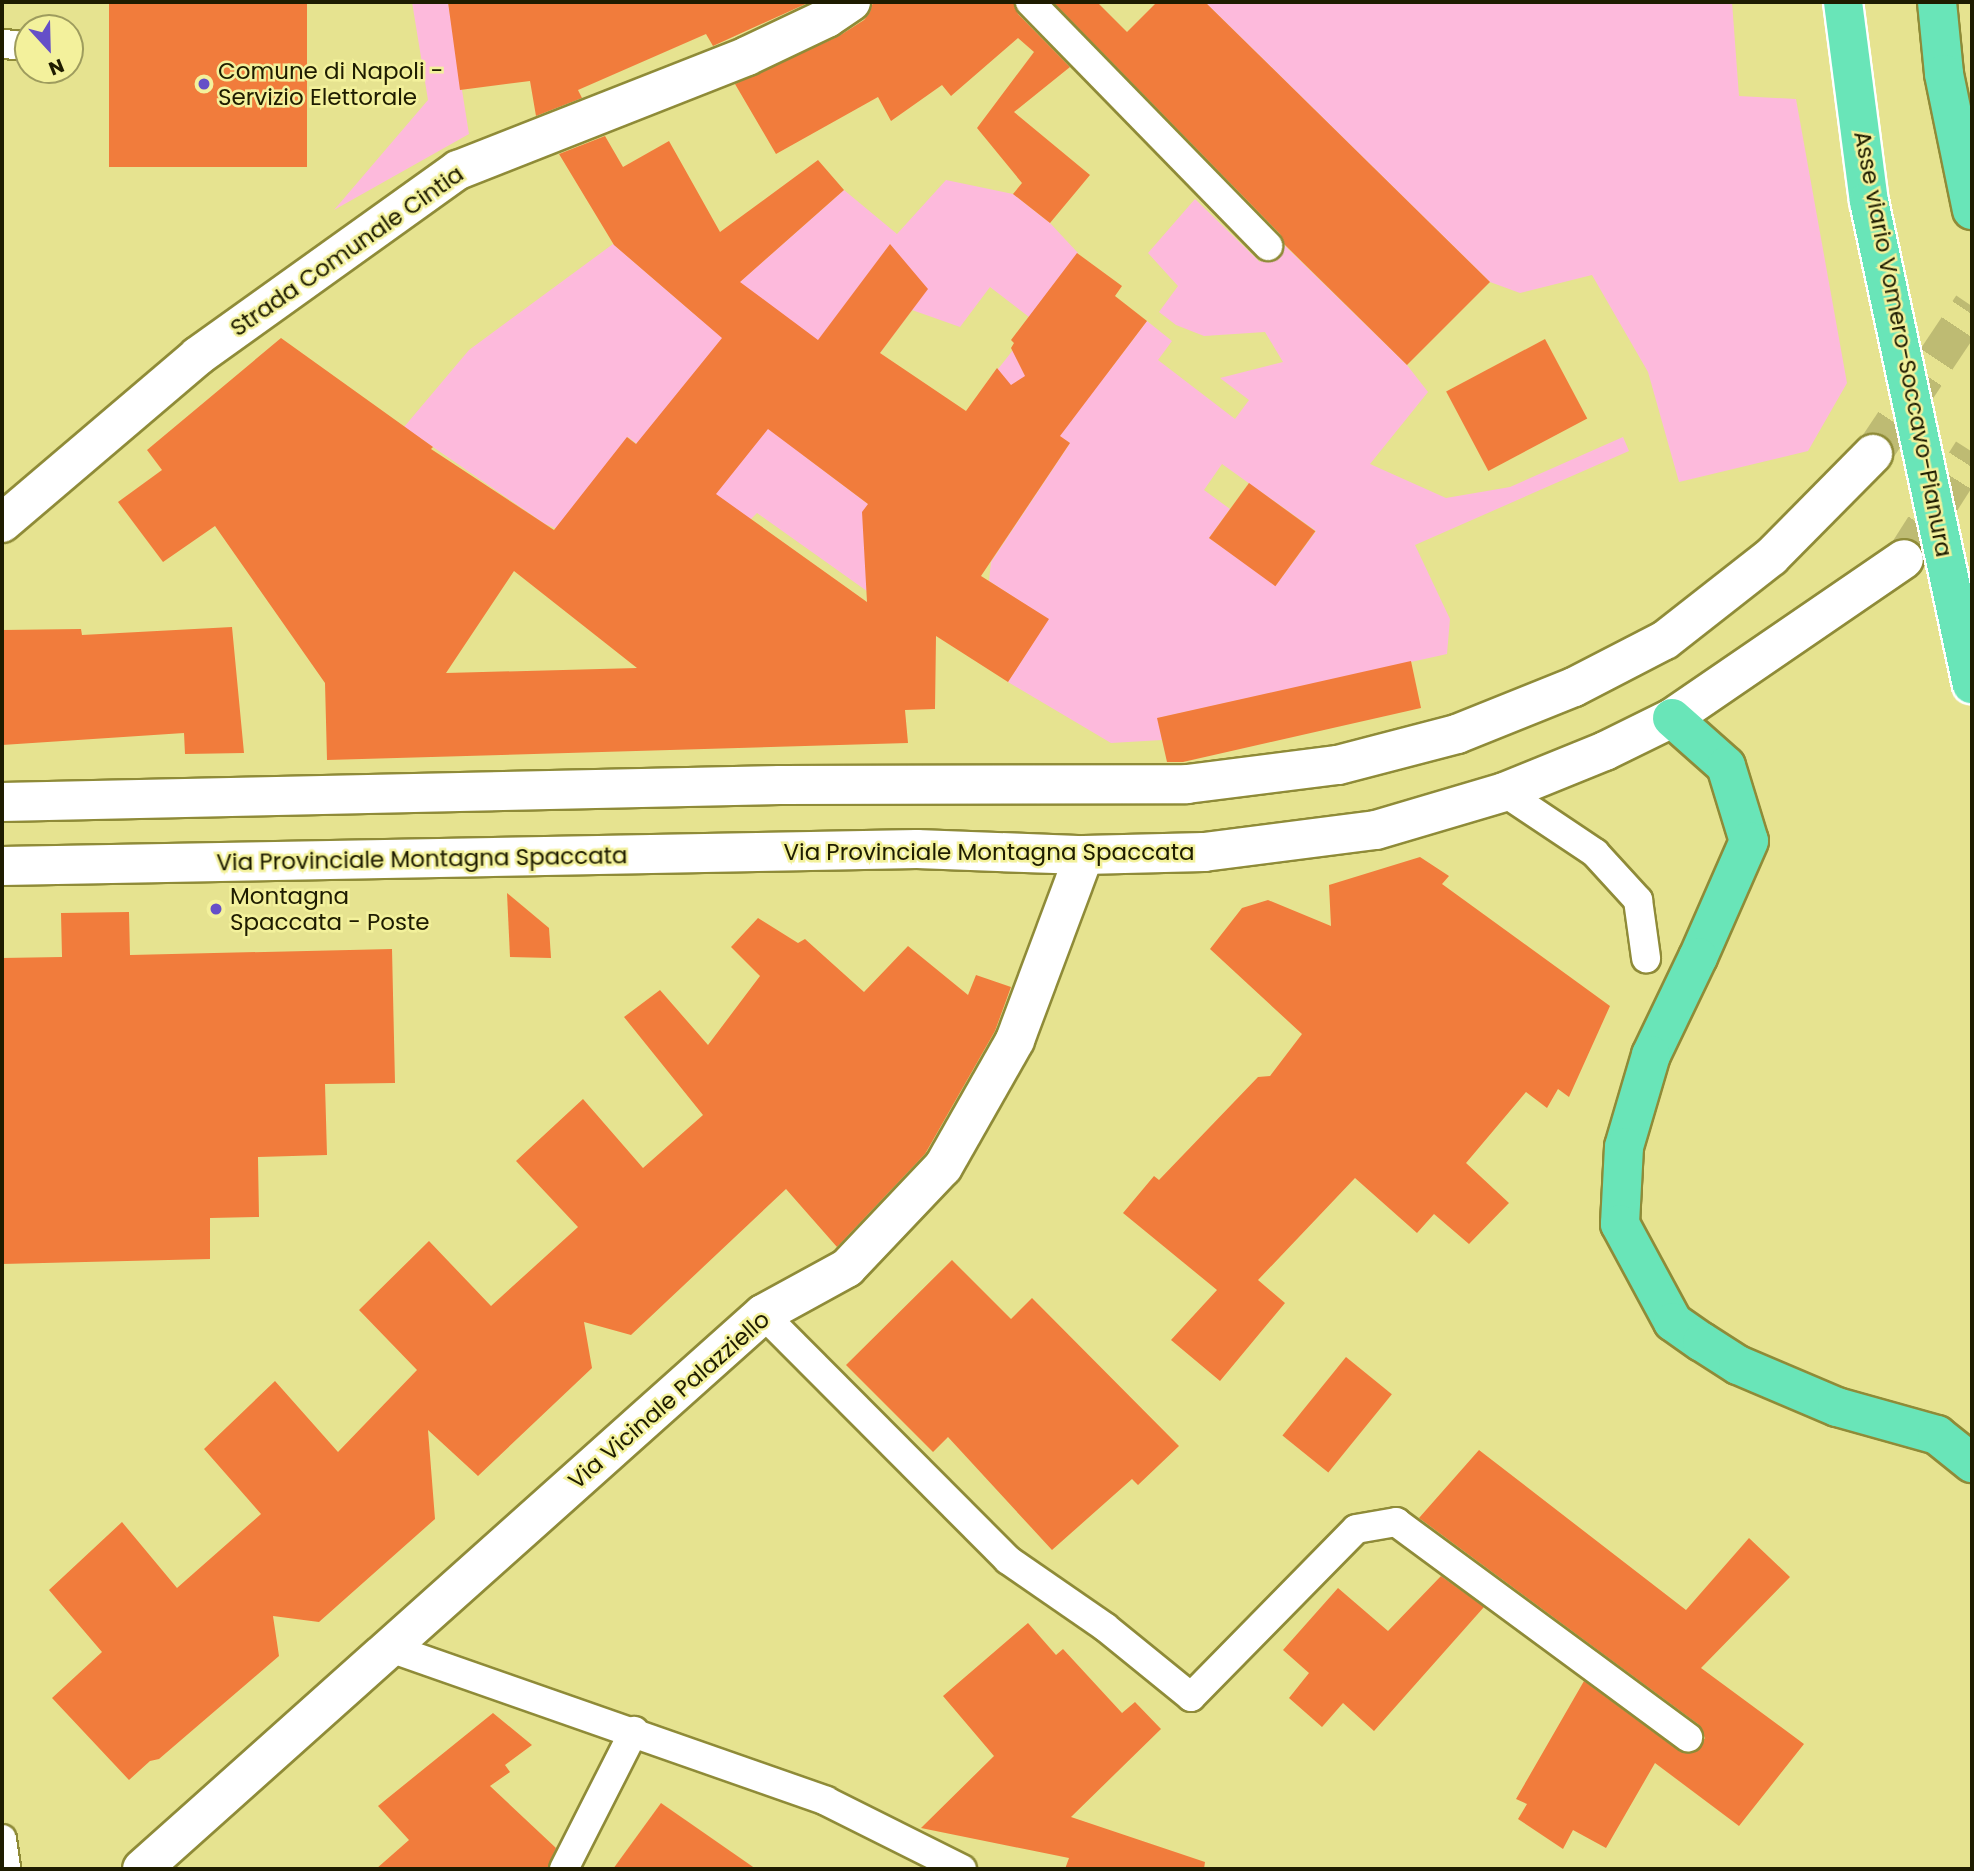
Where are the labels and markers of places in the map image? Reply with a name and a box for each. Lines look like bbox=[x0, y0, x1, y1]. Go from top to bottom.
place label: Comune di Napoli - Servizio Elettorale bbox=[218, 57, 443, 111]
marker: Comune di Napoli - Servizio Elettorale bbox=[196, 76, 212, 92]
place label: Montagna Spaccata - Poste bbox=[230, 882, 430, 936]
marker: Montagna Spaccata - Poste bbox=[208, 901, 224, 917]

